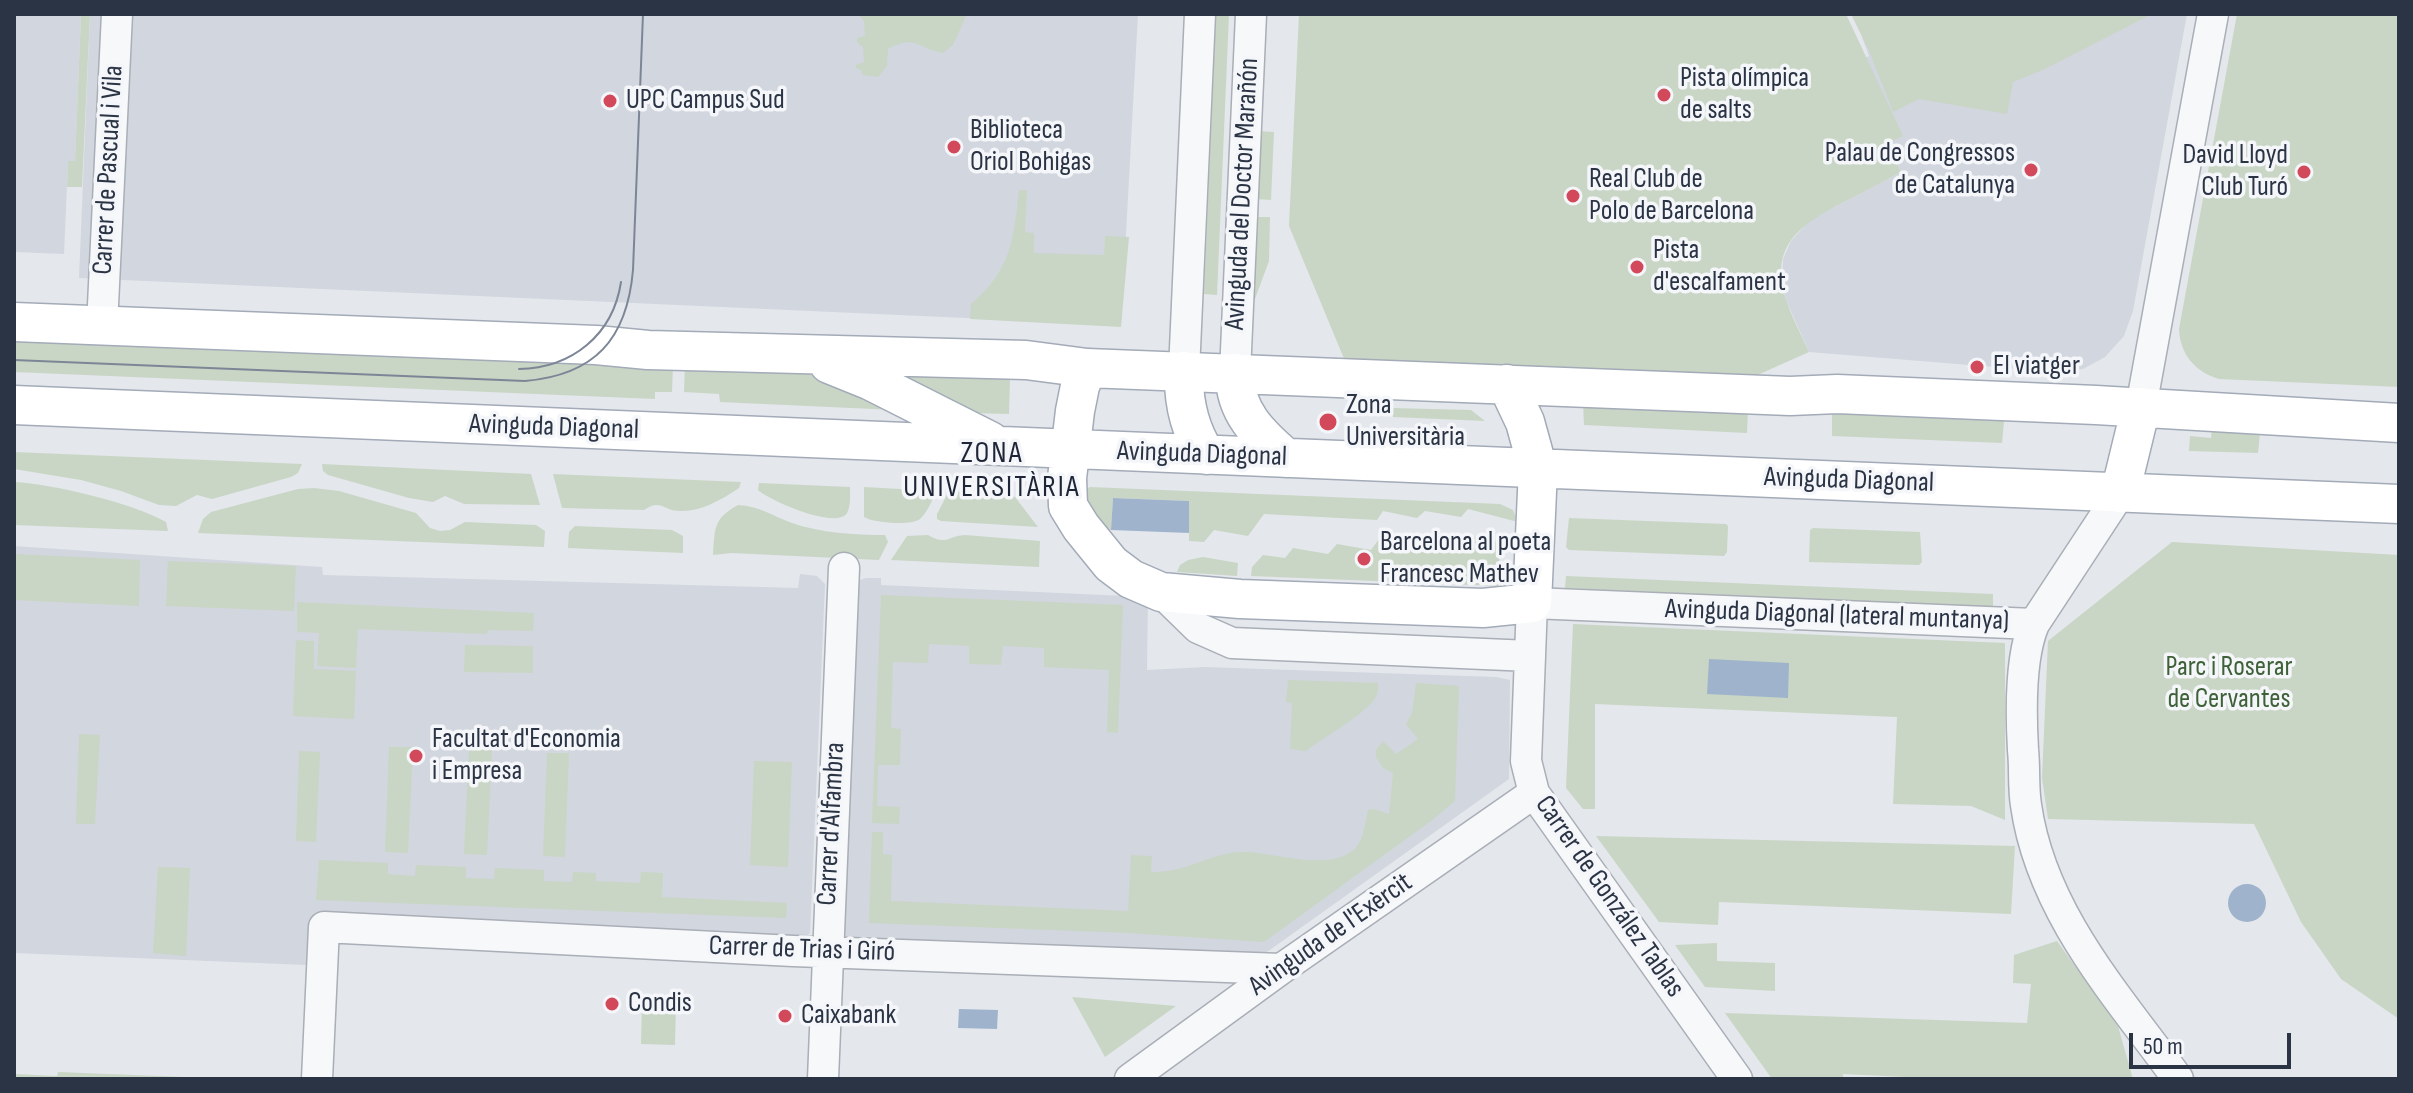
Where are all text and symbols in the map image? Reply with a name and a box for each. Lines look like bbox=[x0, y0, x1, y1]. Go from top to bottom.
street label: Avinguda del Doctor Marañón bbox=[1219, 57, 1267, 331]
place label: Pista olímpica de salts bbox=[1680, 62, 1809, 128]
street label: Carrer de Pascual i Vila bbox=[87, 64, 131, 276]
place label: UPC Campus Sud bbox=[626, 84, 785, 118]
marker: Pista olímpica de salts bbox=[1655, 86, 1673, 104]
marker: UPC Campus Sud bbox=[601, 92, 619, 110]
place label: Biblioteca Oriol Bohigas bbox=[970, 114, 1091, 180]
place label: Palau de Congressos de Catalunya bbox=[1825, 137, 2015, 203]
marker: Biblioteca Oriol Bohigas bbox=[945, 138, 963, 156]
place label: David Lloyd Club Turó bbox=[2182, 139, 2288, 205]
marker: Palau de Congressos de Catalunya bbox=[2022, 161, 2040, 179]
place label: Real Club de Polo de Barcelona bbox=[1589, 163, 1754, 229]
marker: David Lloyd Club Turó bbox=[2295, 163, 2313, 181]
marker: Real Club de Polo de Barcelona bbox=[1564, 187, 1582, 205]
place label: Pista d'escalfament bbox=[1653, 234, 1786, 300]
marker: Pista d'escalfament bbox=[1628, 258, 1646, 276]
place label: El viatger bbox=[1993, 350, 2080, 384]
marker: El viatger bbox=[1968, 358, 1986, 376]
place label: Zona Universitària bbox=[1346, 389, 1465, 455]
street label: Avinguda Diagonal bbox=[469, 408, 639, 448]
marker: Zona Universitària bbox=[1317, 411, 1339, 433]
street label: Avinguda Diagonal bbox=[1117, 435, 1287, 475]
district label: ZONA UNIVERSITÀRIA bbox=[903, 436, 1081, 506]
street label: Avinguda Diagonal bbox=[1764, 461, 1934, 501]
place label: Barcelona al poeta Francesc Mathev bbox=[1380, 526, 1551, 592]
marker: Barcelona al poeta Francesc Mathev bbox=[1355, 550, 1373, 568]
street label: Avinguda Diagonal (lateral muntanya) bbox=[1664, 593, 2010, 639]
park label: Parc i Roserar de Cervantes bbox=[2165, 651, 2293, 717]
place label: Facultat d'Economia i Empresa bbox=[432, 723, 621, 789]
street label: Carrer d'Alfambra bbox=[811, 742, 853, 906]
marker: Facultat d'Economia i Empresa bbox=[407, 747, 425, 765]
street label: Carrer de González Tablas bbox=[1527, 790, 1691, 1004]
street label: Avinguda de l'Exèrcit bbox=[1243, 866, 1419, 1004]
street label: Carrer de Trias i Giró bbox=[708, 930, 896, 970]
place label: Condis bbox=[628, 987, 692, 1021]
marker: Condis bbox=[603, 995, 621, 1013]
place label: Caixabank bbox=[801, 999, 896, 1033]
marker: Caixabank bbox=[776, 1007, 794, 1025]
scale bar bbox=[2133, 1017, 2295, 1067]
text: 50 m bbox=[2143, 1032, 2183, 1061]

